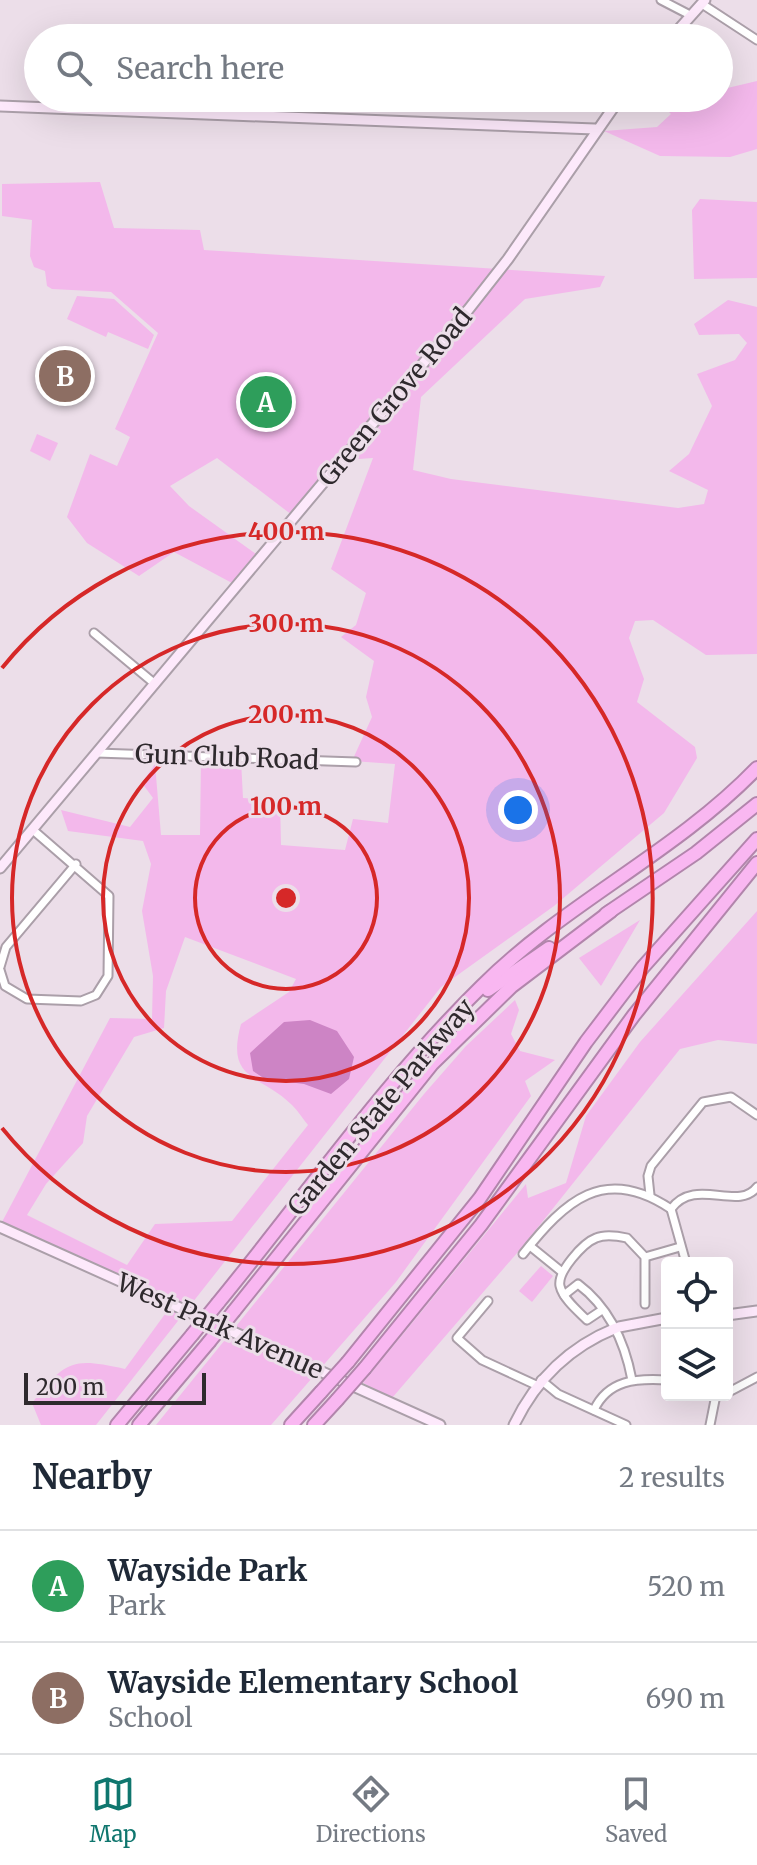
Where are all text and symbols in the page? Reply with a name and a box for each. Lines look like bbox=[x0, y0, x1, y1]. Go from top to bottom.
search box bbox=[24, 24, 733, 112]
icon: search bbox=[52, 46, 96, 90]
text: Search here bbox=[116, 49, 284, 87]
street label: Green Grove Road bbox=[311, 301, 479, 492]
pin: B bbox=[39, 346, 91, 406]
pin: A bbox=[240, 372, 292, 432]
text: 400 m bbox=[248, 516, 324, 547]
text: 300 m bbox=[248, 608, 324, 639]
text: 200 m bbox=[248, 699, 324, 730]
street label: Gun Club Road bbox=[135, 737, 320, 776]
your location bbox=[498, 790, 538, 830]
text: 100 m bbox=[250, 791, 322, 822]
centre of rings bbox=[272, 884, 300, 912]
street label: Garden State Parkway bbox=[280, 991, 482, 1222]
map controls bbox=[661, 1257, 733, 1401]
button: locate bbox=[661, 1257, 733, 1329]
street label: West Park Avenue bbox=[111, 1265, 329, 1386]
button: layers bbox=[661, 1329, 733, 1401]
scale bar bbox=[24, 1369, 206, 1405]
text: 200 m bbox=[36, 1373, 104, 1401]
text: Nearby bbox=[32, 1456, 152, 1498]
text: 2 results bbox=[619, 1461, 725, 1494]
text: Wayside Park bbox=[108, 1551, 307, 1589]
text: A bbox=[49, 1570, 67, 1603]
text: 520 m bbox=[647, 1570, 725, 1603]
text: Park bbox=[108, 1589, 166, 1622]
text: Wayside Elementary School bbox=[108, 1663, 518, 1701]
text: B bbox=[49, 1682, 67, 1715]
text: 690 m bbox=[645, 1682, 725, 1715]
text: School bbox=[108, 1701, 193, 1734]
tab: Map bbox=[90, 1772, 137, 1848]
tab: Directions bbox=[316, 1772, 426, 1848]
tab: Saved bbox=[605, 1772, 667, 1848]

